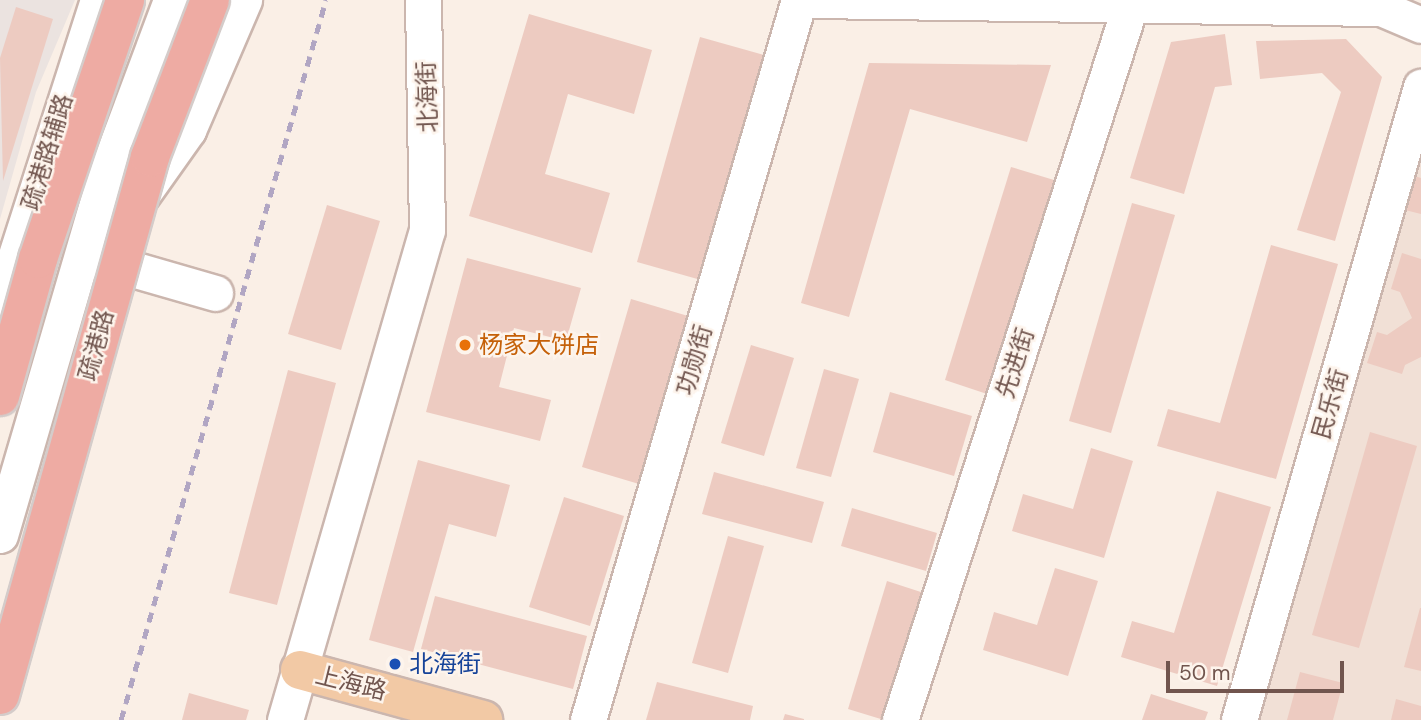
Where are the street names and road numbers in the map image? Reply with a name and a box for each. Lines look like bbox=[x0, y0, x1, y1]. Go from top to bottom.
street label: 北海街 bbox=[411, 61, 443, 133]
street label: 疏港路辅路 bbox=[16, 90, 78, 214]
street label: 疏港路 bbox=[73, 306, 119, 384]
street label: 功勋街 bbox=[670, 321, 718, 399]
street label: 先进街 bbox=[990, 324, 1040, 402]
street label: 民乐街 bbox=[1306, 365, 1354, 443]
street label: 上海路 bbox=[313, 660, 389, 706]

